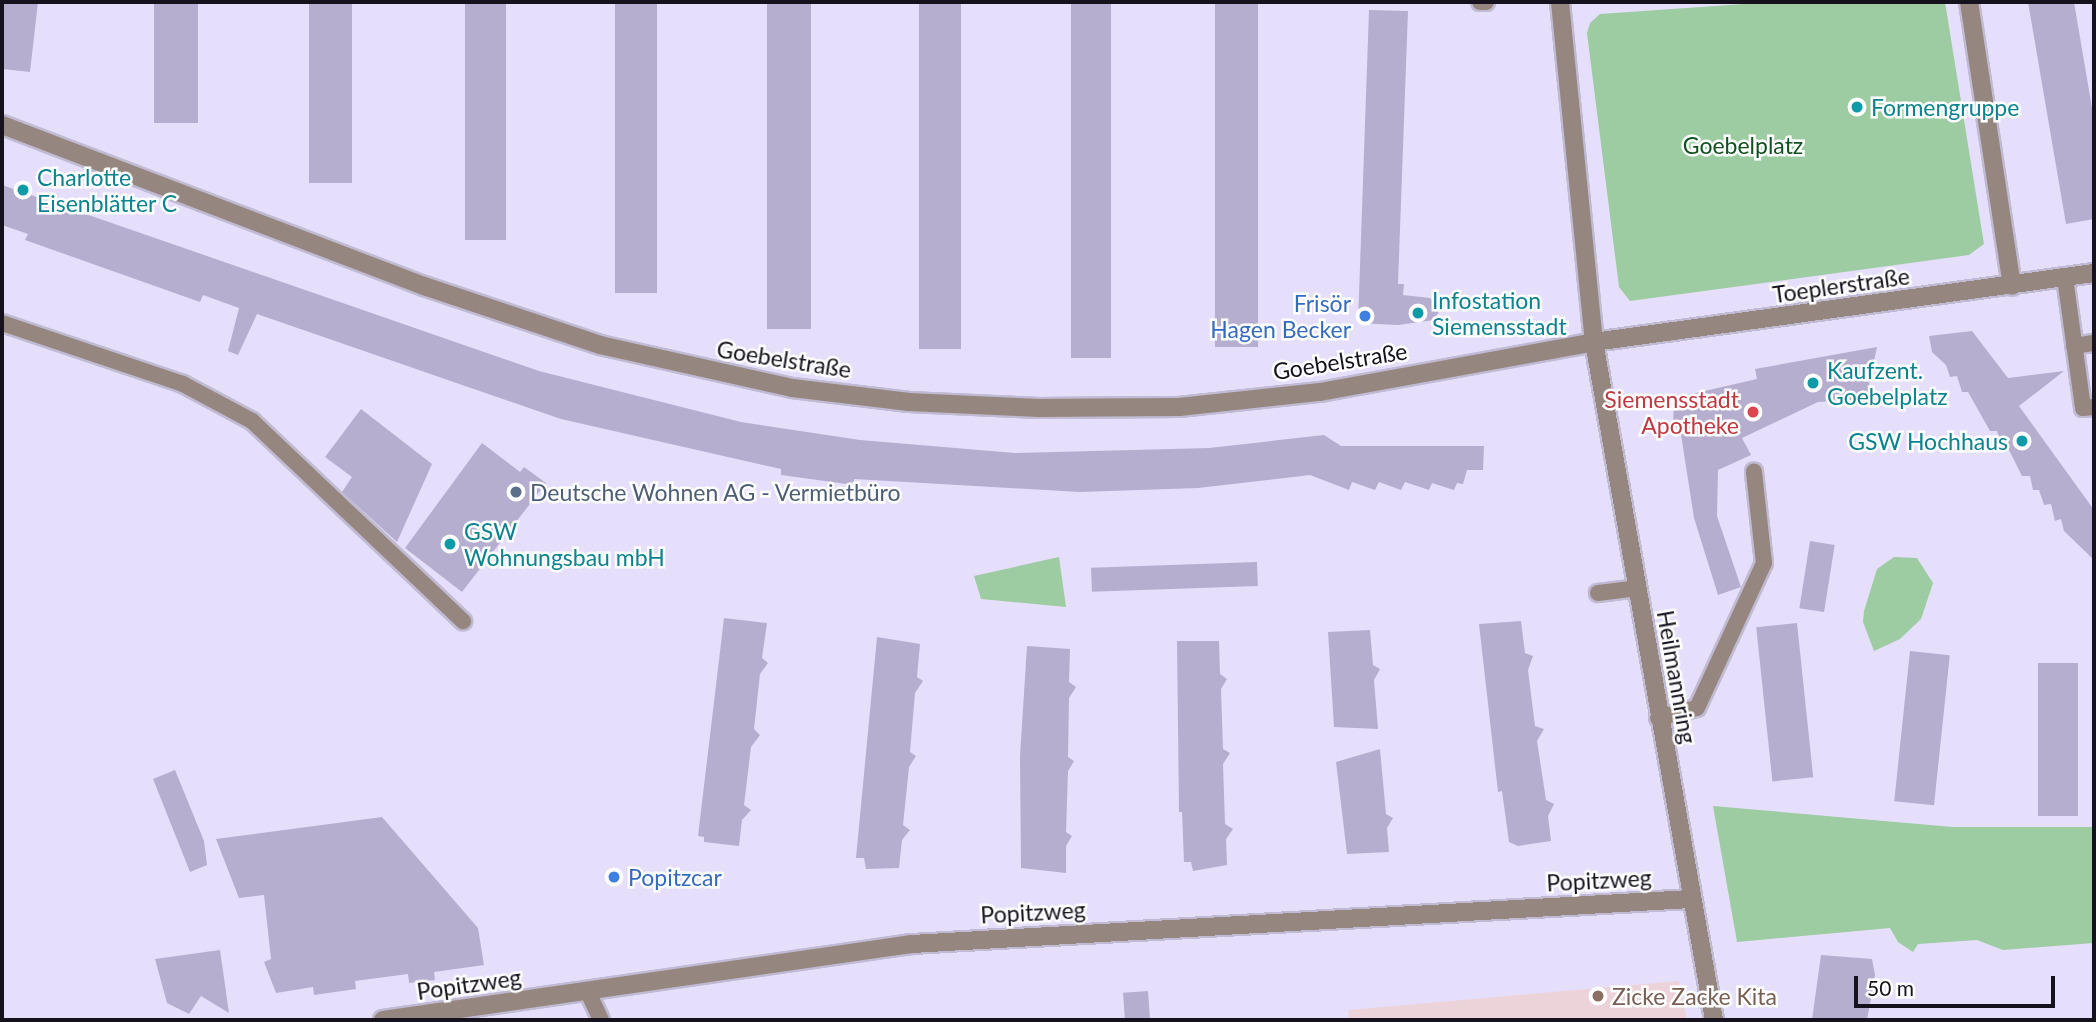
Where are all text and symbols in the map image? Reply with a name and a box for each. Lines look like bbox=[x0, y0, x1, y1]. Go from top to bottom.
place label: Formengruppe bbox=[1871, 93, 2019, 121]
marker: Formengruppe bbox=[1849, 99, 1865, 115]
park label: Goebelplatz bbox=[1683, 131, 1803, 159]
place label: Charlotte Eisenblätter C bbox=[37, 163, 178, 217]
marker: Charlotte Eisenblätter C bbox=[15, 182, 31, 198]
street label: Toeplerstraße bbox=[1771, 262, 1911, 308]
place label: Infostation Siemensstadt bbox=[1432, 286, 1567, 340]
place label: Frisör Hagen Becker bbox=[1210, 289, 1351, 343]
marker: Infostation Siemensstadt bbox=[1410, 305, 1426, 321]
marker: Frisör Hagen Becker bbox=[1357, 308, 1373, 324]
street label: Goebelstraße bbox=[715, 335, 853, 383]
street label: Goebelstraße bbox=[1271, 337, 1409, 385]
place label: Kaufzent. Goebelplatz bbox=[1827, 356, 1948, 410]
marker: Kaufzent. Goebelplatz bbox=[1805, 375, 1821, 391]
place label: Siemensstadt Apotheke bbox=[1604, 385, 1739, 439]
marker: Siemensstadt Apotheke bbox=[1745, 404, 1761, 420]
place label: GSW Hochhaus bbox=[1848, 427, 2008, 455]
marker: GSW Hochhaus bbox=[2014, 433, 2030, 449]
place label: Deutsche Wohnen AG - Vermietbüro bbox=[530, 478, 902, 506]
marker: Deutsche Wohnen AG - Vermietbüro bbox=[508, 484, 524, 500]
place label: GSW Wohnungsbau mbH bbox=[464, 517, 665, 571]
marker: GSW Wohnungsbau mbH bbox=[442, 536, 458, 552]
street label: Heilmannring bbox=[1652, 608, 1702, 746]
place label: Popitzcar bbox=[628, 863, 722, 891]
street label: Popitzweg bbox=[1546, 863, 1652, 897]
marker: Popitzcar bbox=[606, 869, 622, 885]
street label: Popitzweg bbox=[980, 895, 1086, 929]
scale bar bbox=[1858, 962, 2059, 1006]
street label: Popitzweg bbox=[415, 963, 523, 1005]
text: 50 m bbox=[1867, 975, 1914, 1000]
place label: Zicke Zacke Kita bbox=[1612, 982, 1777, 1010]
marker: Zicke Zacke Kita bbox=[1590, 988, 1606, 1004]

